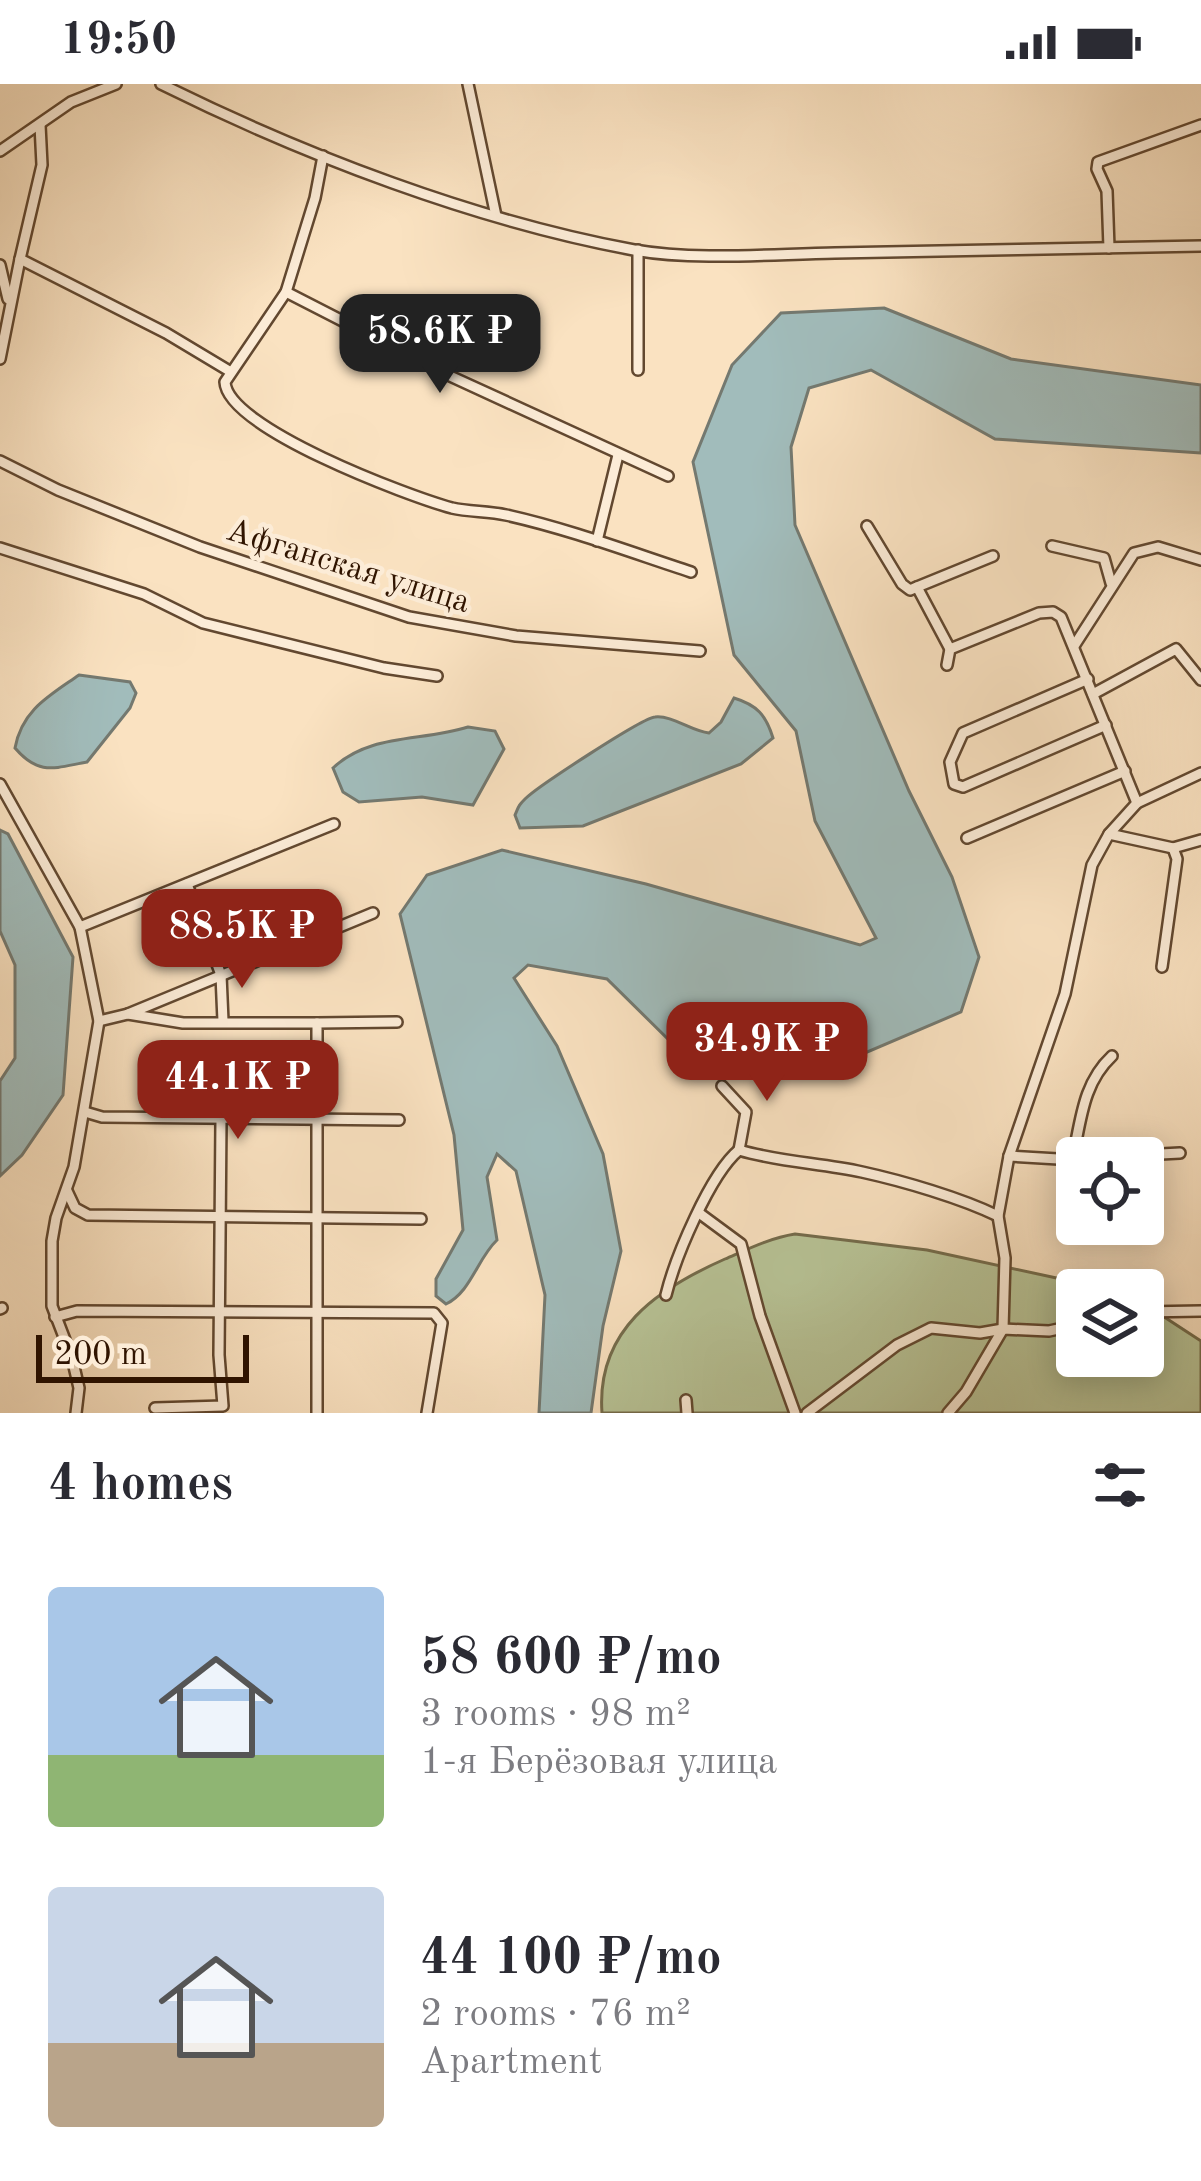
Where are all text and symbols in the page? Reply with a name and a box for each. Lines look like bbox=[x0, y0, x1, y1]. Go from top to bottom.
text: 19:50 bbox=[60, 19, 177, 64]
pin: 58.6K ₽ bbox=[329, 294, 551, 396]
text: 58.6K ₽ bbox=[366, 313, 514, 352]
street label: Афганская улица bbox=[222, 515, 474, 620]
pin: 88.5K ₽ bbox=[131, 889, 353, 991]
text: 88.5K ₽ bbox=[168, 908, 316, 947]
pin: 34.9K ₽ bbox=[656, 1002, 878, 1104]
text: 34.9K ₽ bbox=[693, 1021, 841, 1060]
pin: 44.1K ₽ bbox=[127, 1040, 349, 1142]
text: 44.1K ₽ bbox=[164, 1059, 312, 1098]
map controls bbox=[1056, 1137, 1164, 1377]
button: locate bbox=[1056, 1137, 1164, 1245]
button: layers bbox=[1056, 1269, 1164, 1377]
scale bar bbox=[36, 1329, 249, 1382]
text: 200 m bbox=[54, 1339, 147, 1372]
icon: filters bbox=[1087, 1452, 1153, 1518]
text: 4 homes bbox=[48, 1460, 233, 1511]
text: 58 600 ₽/mo bbox=[420, 1634, 722, 1685]
icon: home bbox=[144, 1635, 288, 1779]
text: 3 rooms · 98 m² bbox=[420, 1695, 691, 1734]
text: 1-я Берёзовая улица bbox=[420, 1743, 777, 1782]
text: 44 100 ₽/mo bbox=[420, 1934, 722, 1985]
icon: home bbox=[144, 1935, 288, 2079]
text: 2 rooms · 76 m² bbox=[420, 1995, 691, 2034]
text: Apartment bbox=[420, 2043, 603, 2082]

